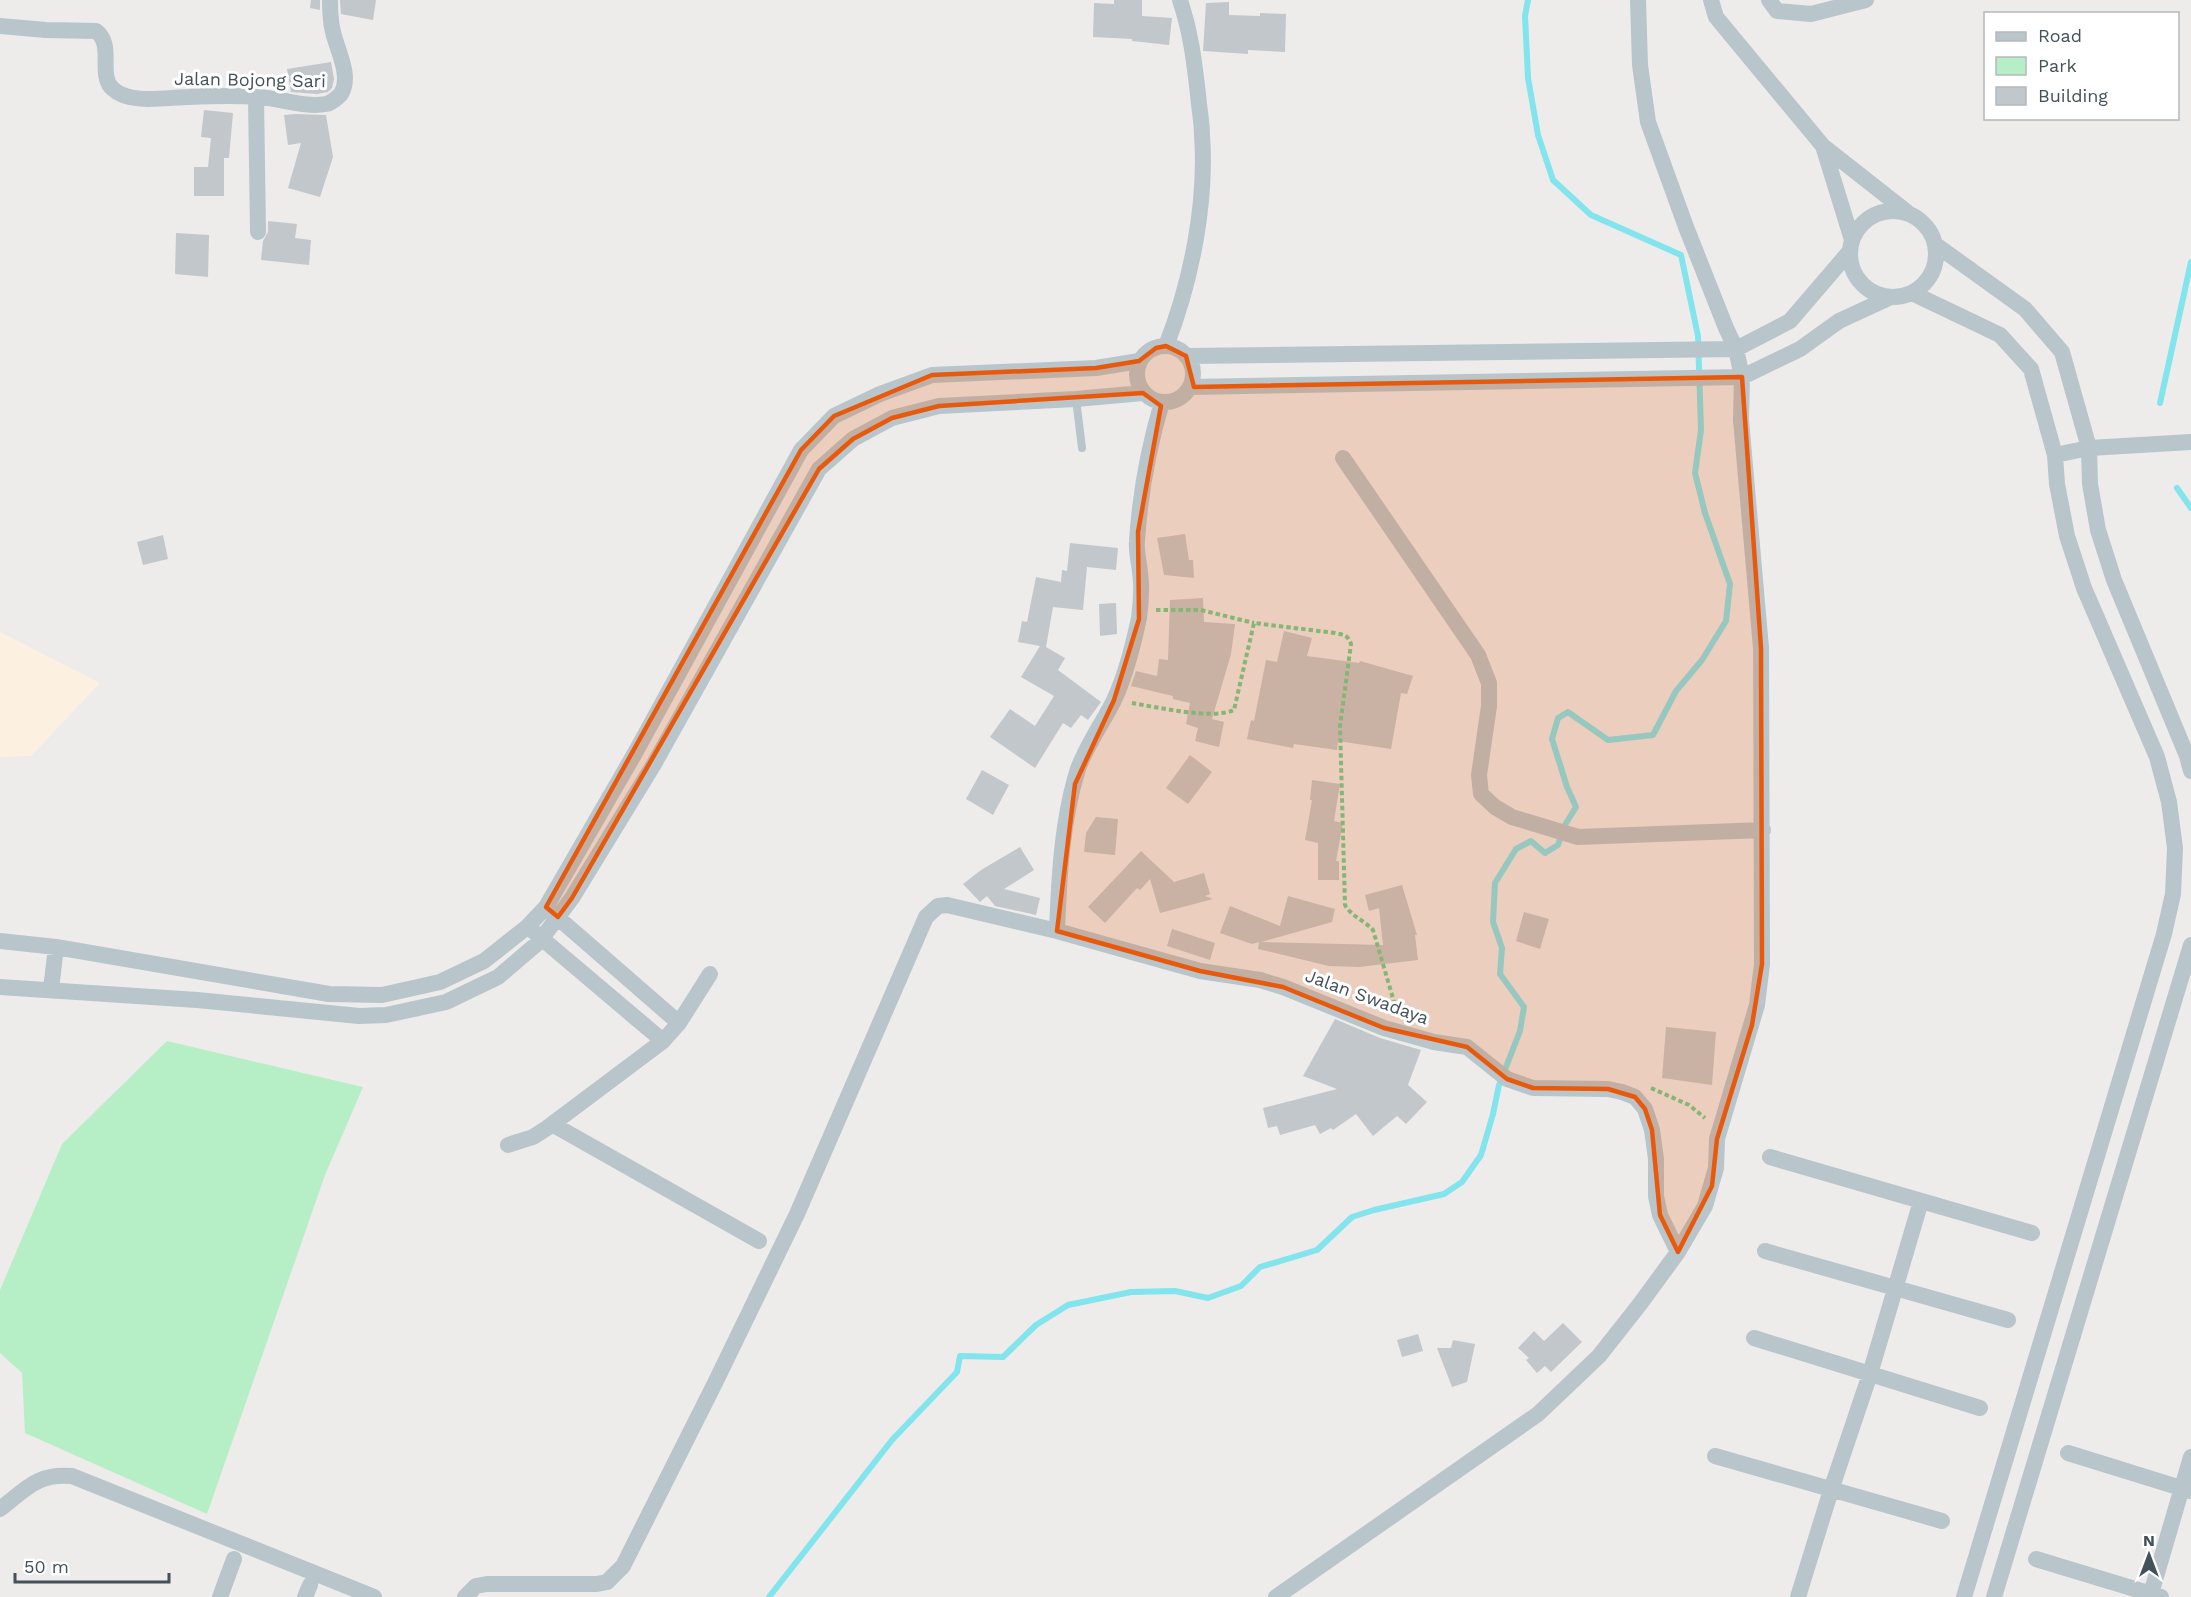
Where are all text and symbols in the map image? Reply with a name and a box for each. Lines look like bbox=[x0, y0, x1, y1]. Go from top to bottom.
legend bbox=[1984, 12, 2179, 120]
text: Road bbox=[2038, 25, 2082, 46]
text: Park bbox=[2038, 55, 2077, 76]
street label: Jalan Bojong Sari bbox=[174, 68, 326, 91]
text: Building bbox=[2038, 85, 2108, 106]
street label: Jalan Swadaya bbox=[1303, 964, 1432, 1029]
north arrow bbox=[2119, 1525, 2179, 1585]
text: N bbox=[2143, 1531, 2155, 1550]
scale bar bbox=[15, 1546, 170, 1584]
text: 50 m bbox=[24, 1556, 69, 1577]

